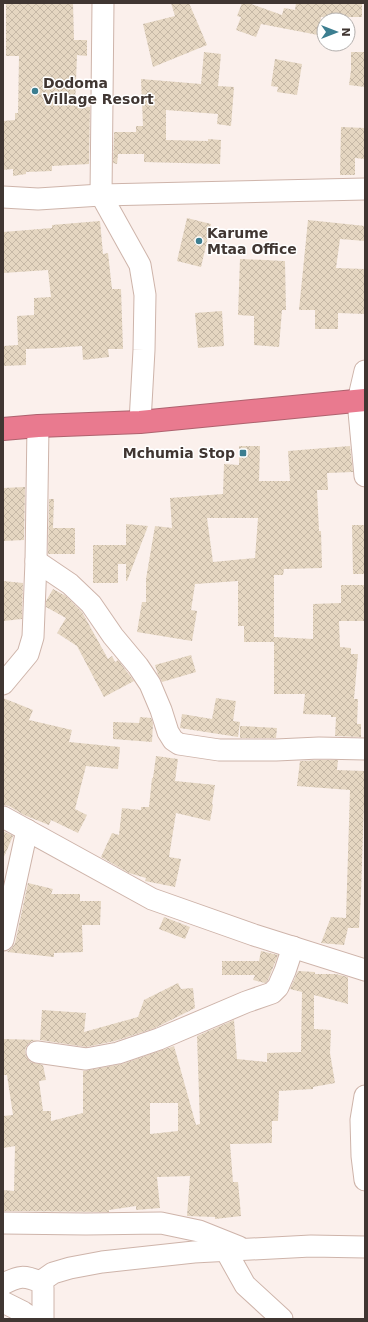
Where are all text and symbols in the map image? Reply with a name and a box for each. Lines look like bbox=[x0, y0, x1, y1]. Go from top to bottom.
north arrow bbox=[316, 12, 356, 52]
text: N bbox=[339, 27, 352, 37]
place label: Dodoma Village Resort bbox=[43, 75, 154, 107]
marker: Dodoma Village Resort bbox=[30, 86, 40, 96]
place label: Karume Mtaa Office bbox=[207, 225, 297, 257]
marker: Karume Mtaa Office bbox=[194, 236, 204, 246]
place label: Mchumia Stop bbox=[123, 445, 235, 461]
marker: Mchumia Stop bbox=[238, 448, 248, 458]

